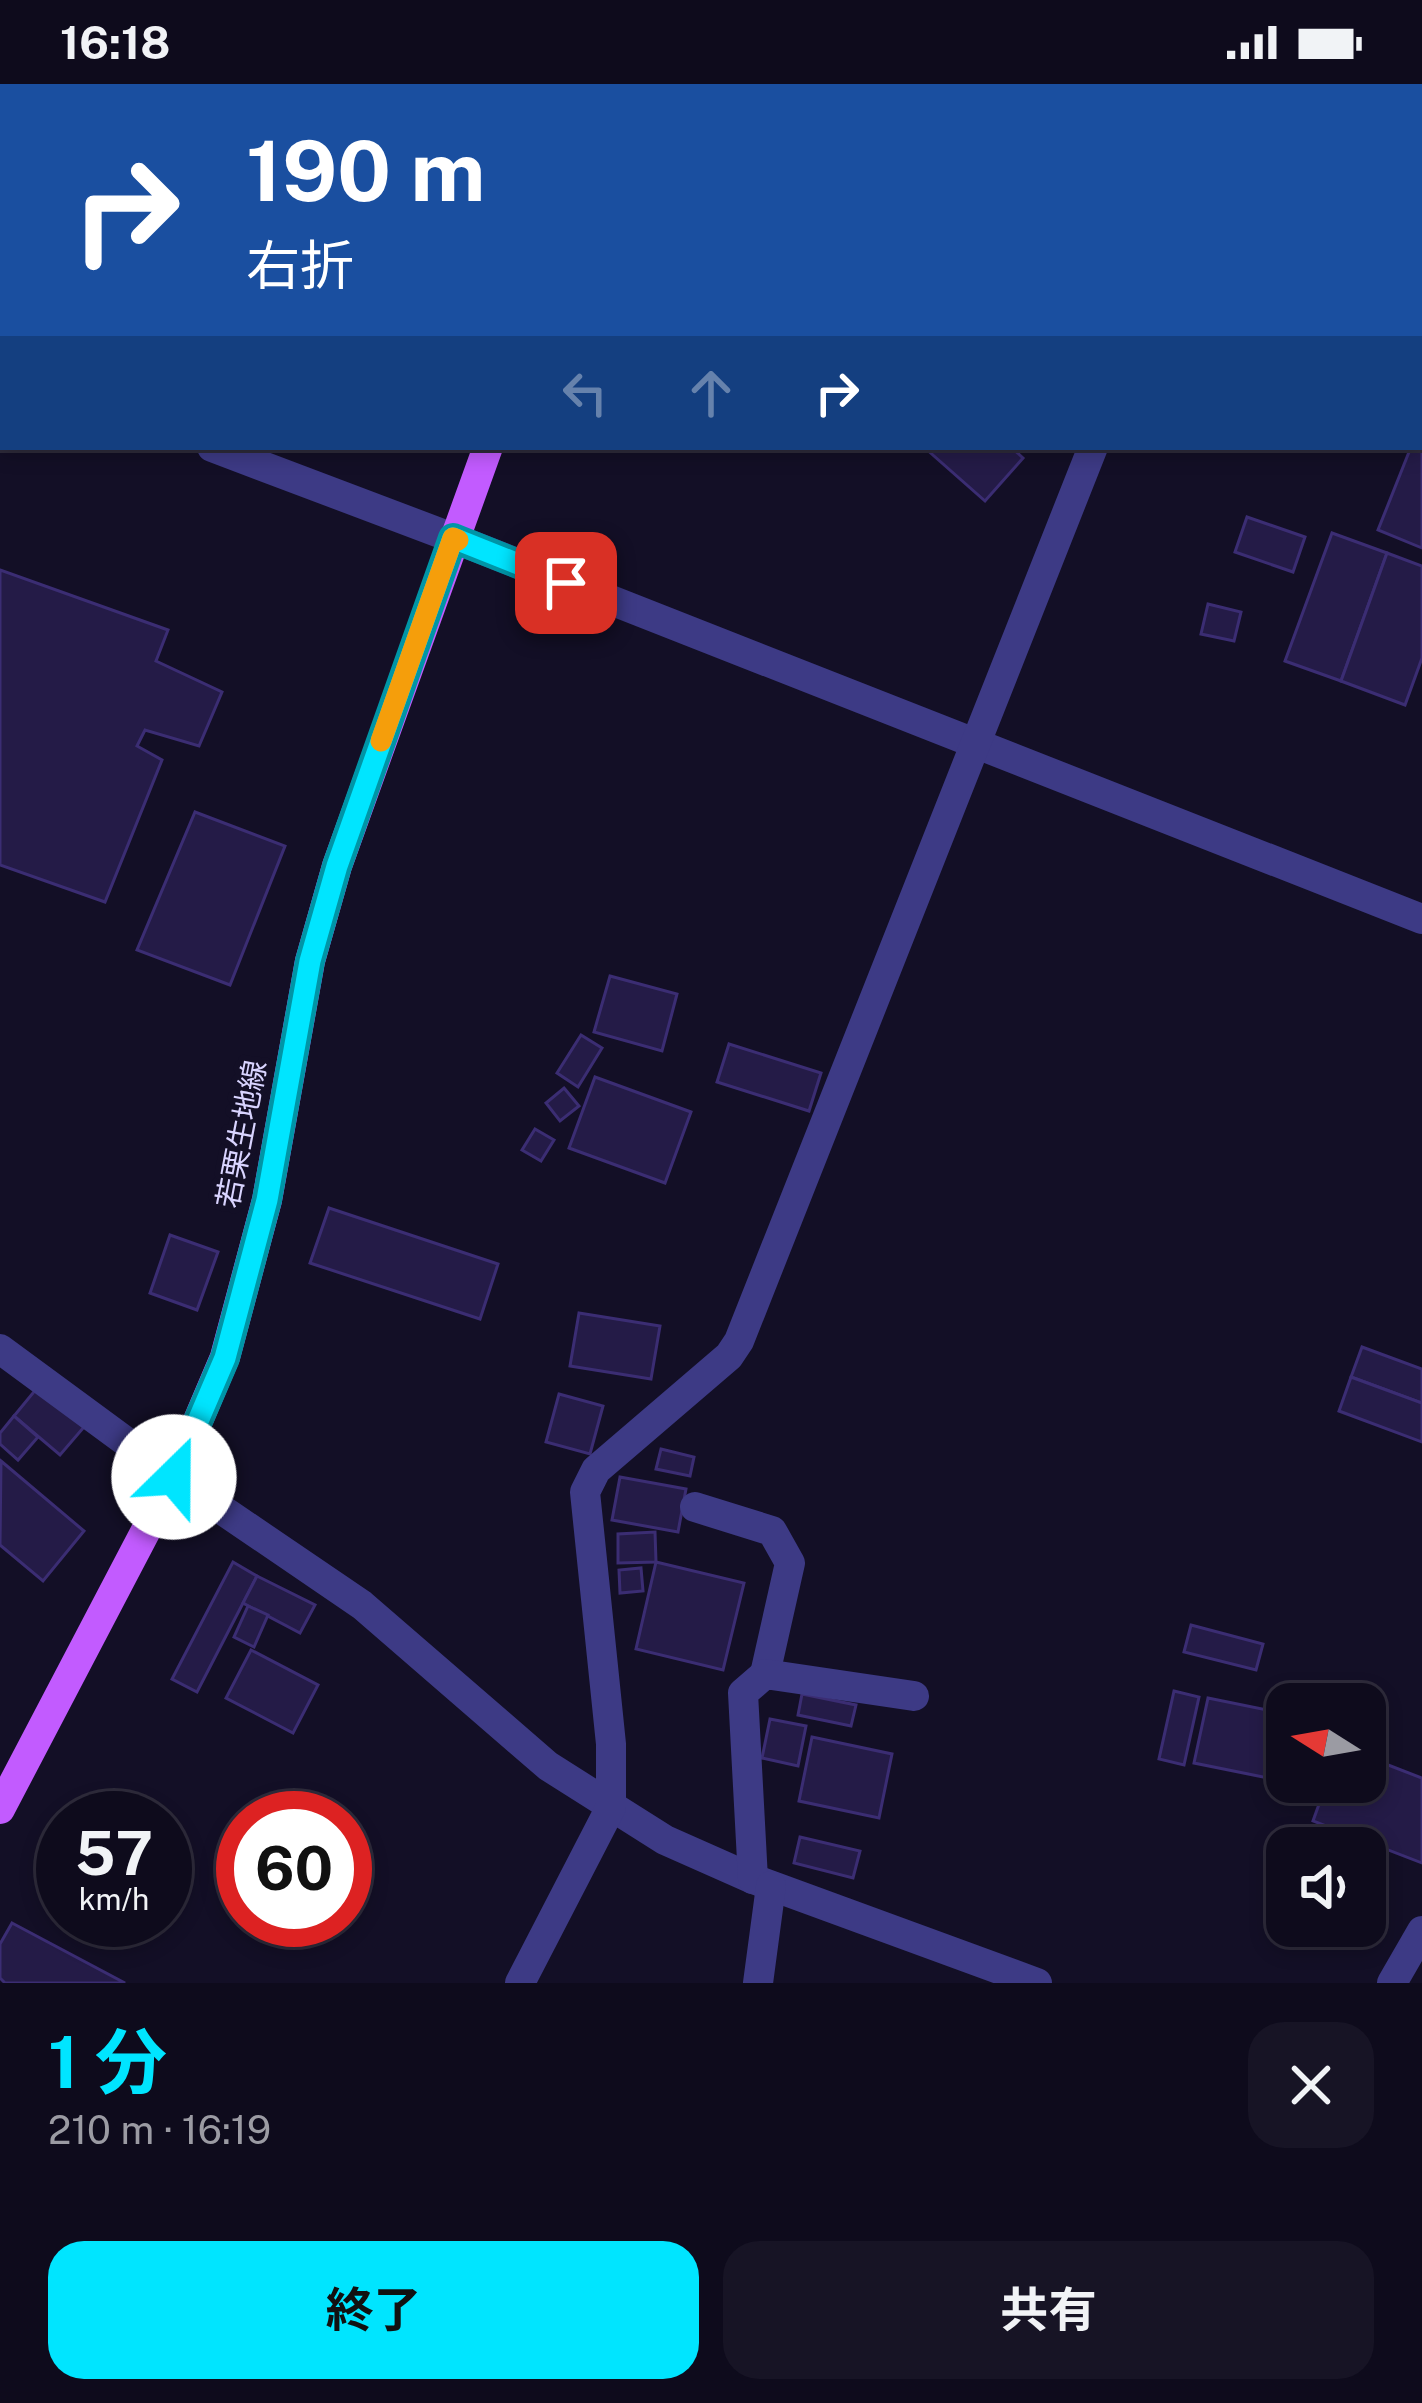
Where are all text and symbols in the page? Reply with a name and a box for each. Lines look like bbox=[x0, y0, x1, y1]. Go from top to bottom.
text: 16:18 bbox=[60, 16, 171, 69]
text: 190 m bbox=[246, 121, 485, 220]
icon: right bbox=[48, 132, 204, 288]
text: 右折 bbox=[246, 234, 354, 297]
icon: left bbox=[552, 360, 618, 426]
icon: ahead bbox=[678, 360, 744, 426]
icon: right bbox=[804, 360, 870, 426]
pin bbox=[515, 532, 617, 634]
icon: arrive bbox=[533, 550, 599, 616]
street label: 若栗生地線 bbox=[209, 1057, 273, 1211]
position arrow bbox=[111, 1414, 237, 1540]
north arrow bbox=[1266, 1683, 1386, 1803]
map controls bbox=[1266, 1683, 1386, 1947]
speed limit sign: 60 bbox=[216, 1791, 372, 1947]
text: 57 bbox=[75, 1818, 153, 1889]
button: sound bbox=[1266, 1827, 1386, 1947]
text: km/h bbox=[79, 1881, 149, 1917]
text: 1 分 bbox=[48, 2020, 167, 2104]
button: close bbox=[1248, 2022, 1374, 2148]
text: 210 m · 16:19 bbox=[48, 2107, 271, 2153]
button: 終了 bbox=[48, 2241, 699, 2379]
button: 共有 bbox=[723, 2241, 1374, 2379]

